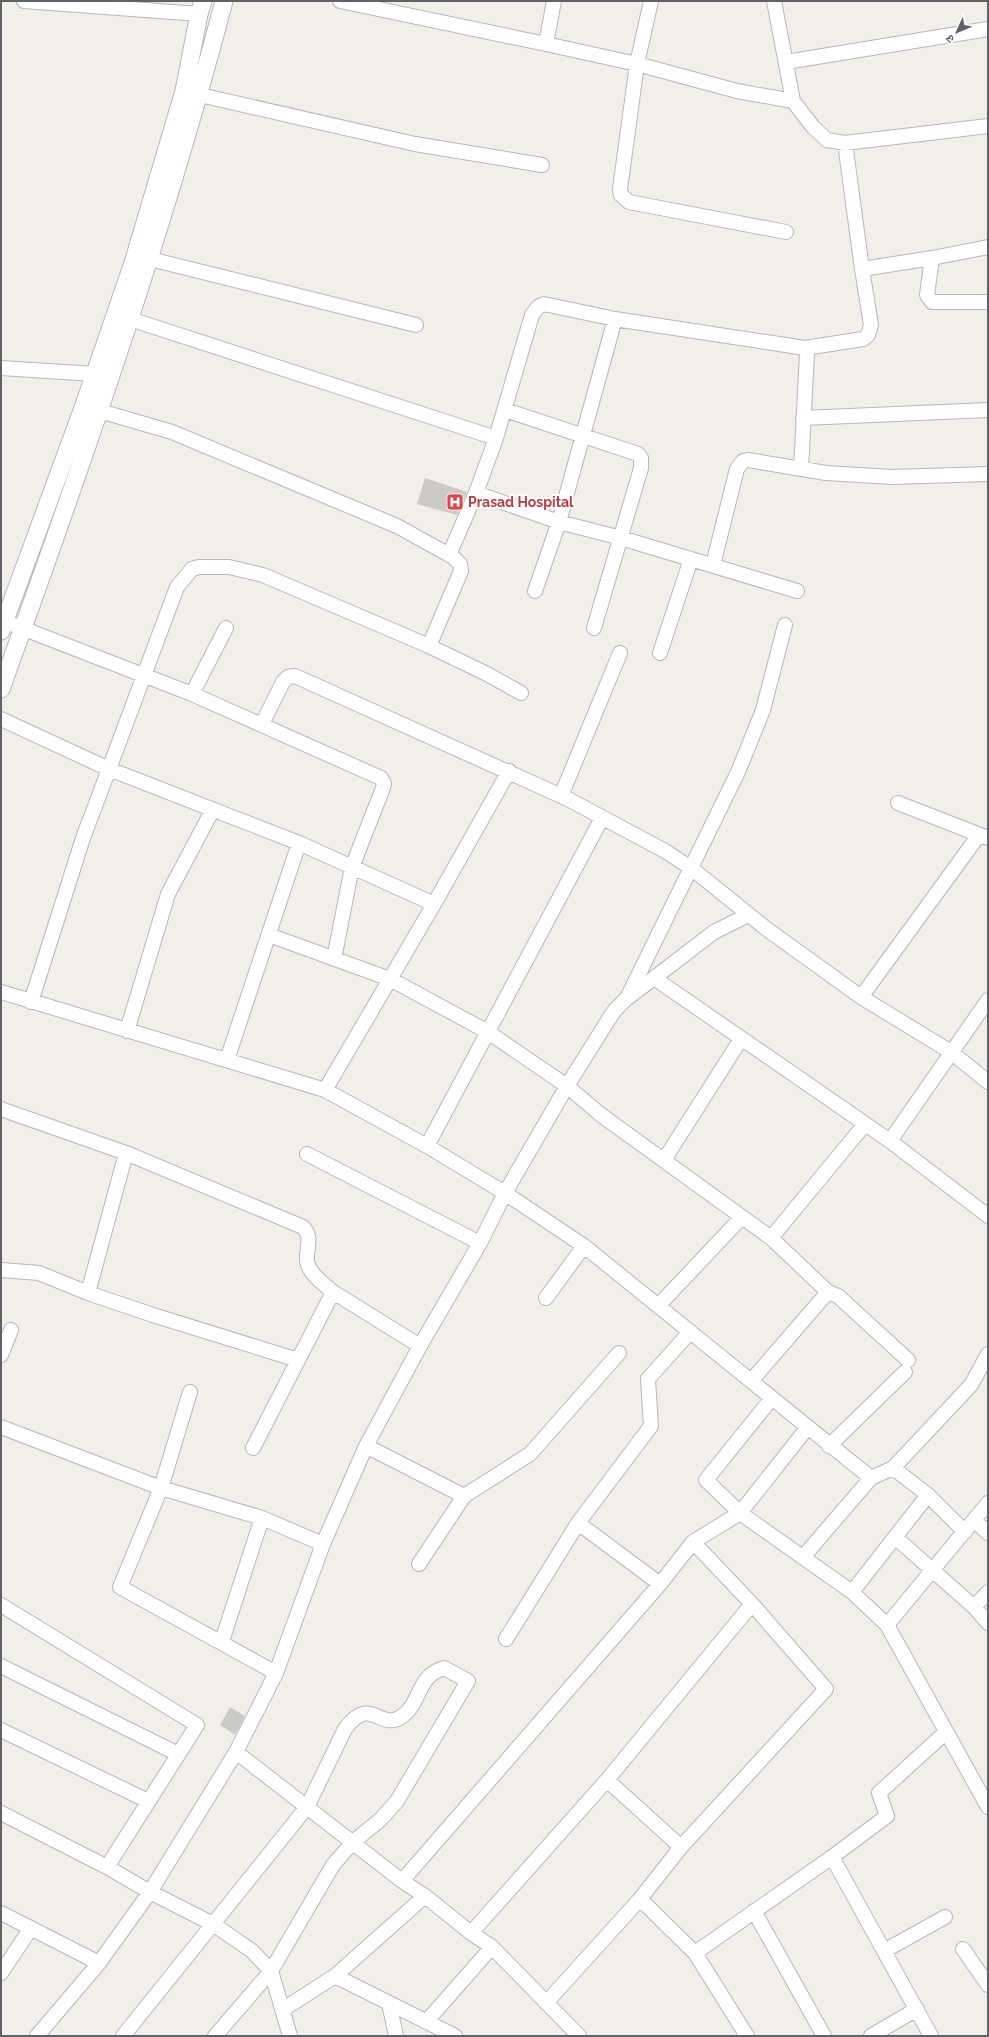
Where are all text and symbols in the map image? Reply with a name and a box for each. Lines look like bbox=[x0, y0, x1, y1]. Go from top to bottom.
north arrow bbox=[937, 12, 977, 52]
text: उ bbox=[943, 31, 957, 45]
hospital icon: Prasad Hospital bbox=[445, 492, 465, 512]
place label: Prasad Hospital bbox=[468, 494, 574, 510]

